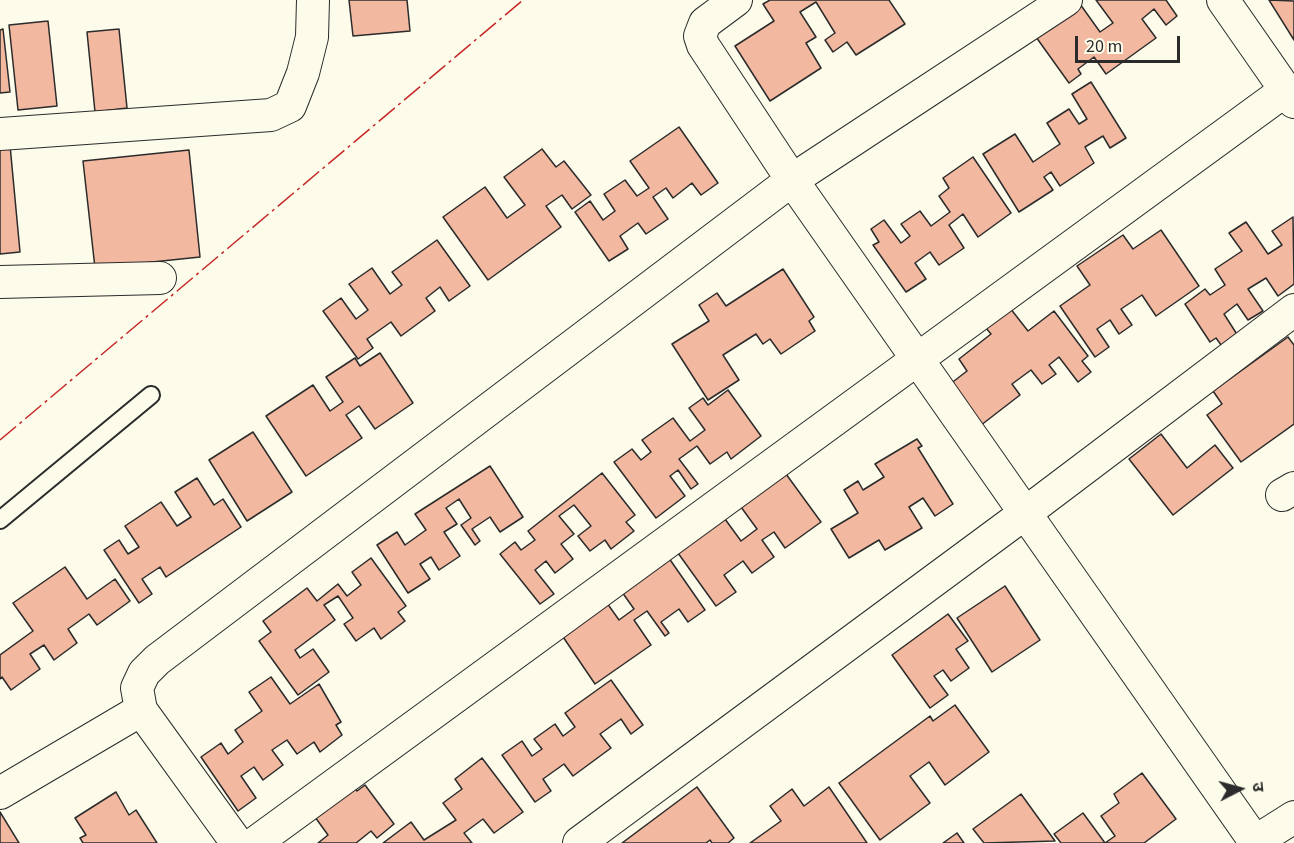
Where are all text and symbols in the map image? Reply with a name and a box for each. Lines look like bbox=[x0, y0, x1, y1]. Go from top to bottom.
scale bar bbox=[1078, 24, 1183, 62]
text: 20 m bbox=[1086, 34, 1122, 59]
north arrow bbox=[1210, 759, 1270, 819]
text: उ bbox=[1246, 781, 1269, 793]

